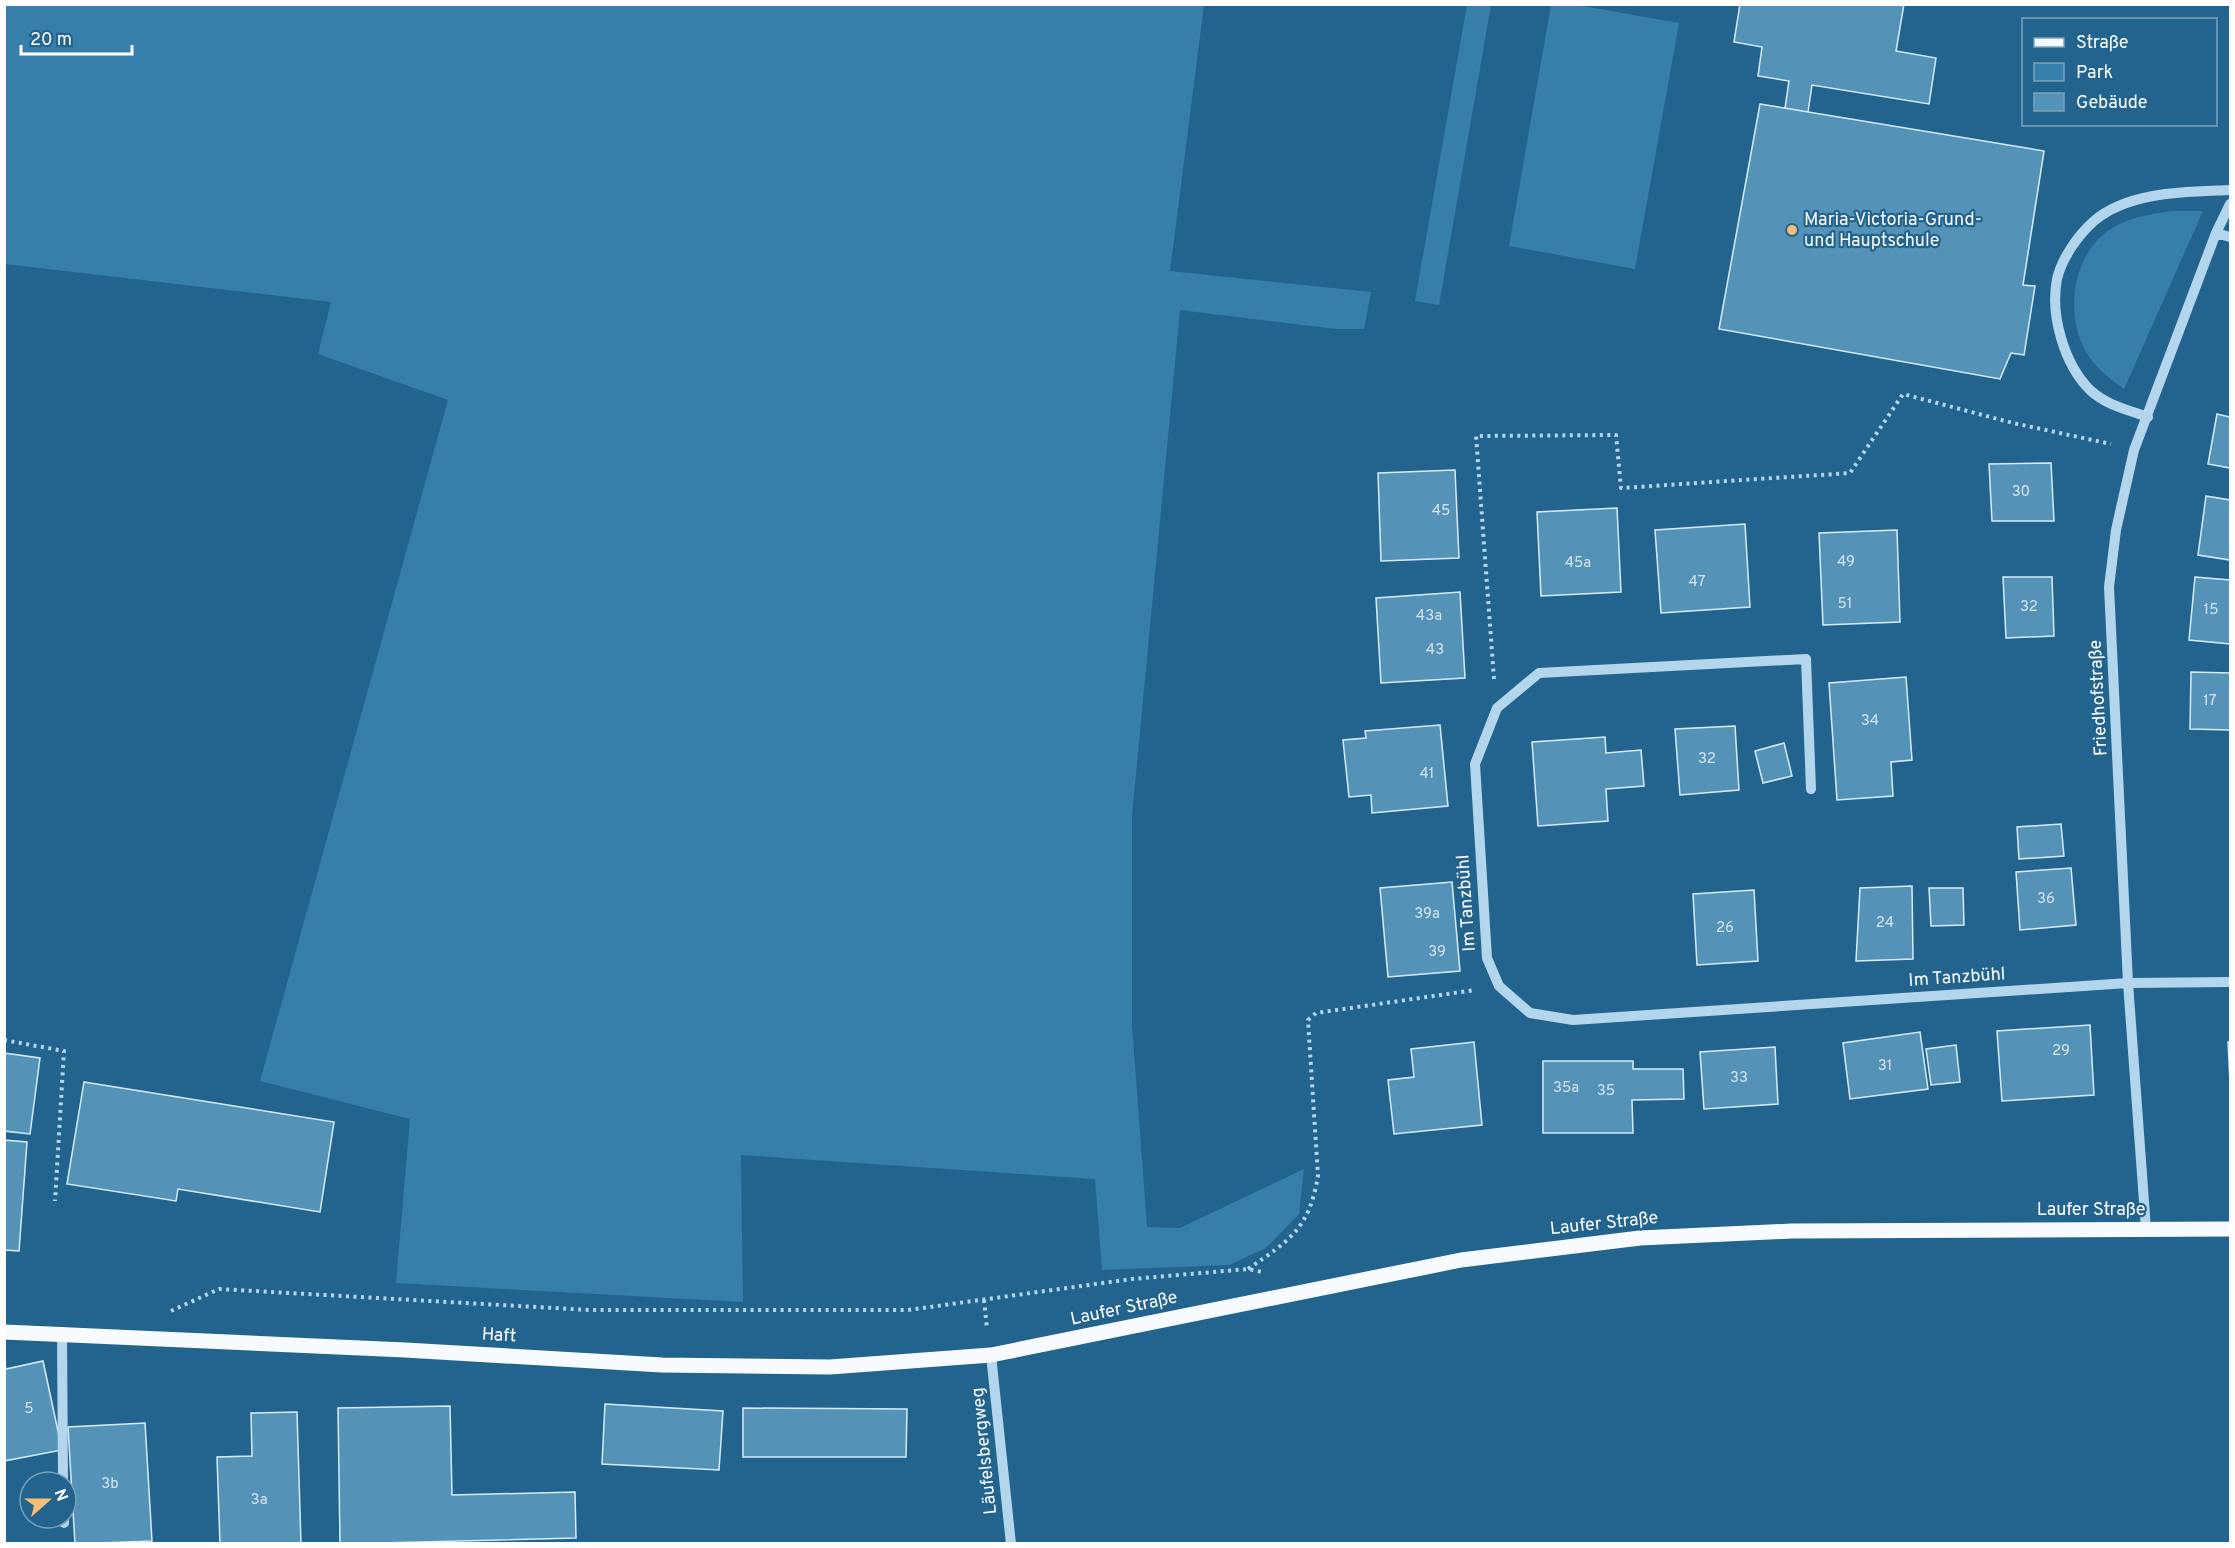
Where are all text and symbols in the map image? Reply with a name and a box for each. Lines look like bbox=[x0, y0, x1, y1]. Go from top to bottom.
scale bar bbox=[21, 18, 132, 56]
legend bbox=[2022, 18, 2217, 126]
text: 20 m bbox=[30, 29, 72, 52]
text: Straße bbox=[2076, 32, 2128, 55]
text: Park bbox=[2076, 62, 2113, 85]
text: Gebäude bbox=[2076, 92, 2148, 115]
place label: Maria-Victoria-Grund- und Hauptschule bbox=[1804, 209, 1982, 253]
marker: Maria-Victoria-Grund- und Hauptschule bbox=[1785, 223, 1799, 237]
house number: 30 bbox=[2012, 483, 2030, 502]
house number: 45 bbox=[1432, 502, 1450, 521]
house number: 49 bbox=[1837, 553, 1855, 572]
house number: 45a bbox=[1565, 554, 1591, 573]
house number: 47 bbox=[1689, 573, 1706, 592]
house number: 51 bbox=[1838, 595, 1852, 614]
house number: 32 bbox=[2020, 598, 2038, 617]
house number: 15 bbox=[2204, 601, 2218, 620]
house number: 43a bbox=[1416, 607, 1442, 626]
street label: Friedhofstraße bbox=[2084, 639, 2114, 757]
house number: 43 bbox=[1426, 641, 1444, 660]
house number: 17 bbox=[2203, 692, 2217, 711]
house number: 34 bbox=[1861, 712, 1879, 731]
house number: 32 bbox=[1698, 750, 1716, 769]
house number: 41 bbox=[1420, 765, 1434, 784]
street label: Im Tanzbühl bbox=[1452, 854, 1482, 952]
house number: 36 bbox=[2037, 890, 2055, 909]
house number: 39a bbox=[1414, 905, 1440, 924]
house number: 24 bbox=[1876, 914, 1894, 933]
house number: 26 bbox=[1716, 919, 1734, 938]
house number: 39 bbox=[1428, 943, 1446, 962]
street label: Im Tanzbühl bbox=[1908, 963, 2006, 993]
house number: 29 bbox=[2052, 1042, 2070, 1061]
house number: 31 bbox=[1878, 1057, 1892, 1076]
house number: 33 bbox=[1730, 1069, 1748, 1088]
house number: 35a bbox=[1553, 1079, 1579, 1098]
house number: 35 bbox=[1597, 1082, 1615, 1101]
street label: Laufer Straße bbox=[2037, 1199, 2145, 1222]
street label: Laufer Straße bbox=[1549, 1207, 1659, 1241]
street label: Laufer Straße bbox=[1068, 1286, 1180, 1332]
street label: Haft bbox=[481, 1324, 517, 1348]
street label: Läufelsbergweg bbox=[967, 1386, 1003, 1516]
house number: 5 bbox=[24, 1400, 34, 1419]
north arrow bbox=[18, 1470, 78, 1530]
house number: 3b bbox=[101, 1475, 119, 1494]
text: N bbox=[49, 1486, 72, 1504]
house number: 3a bbox=[250, 1491, 268, 1510]

